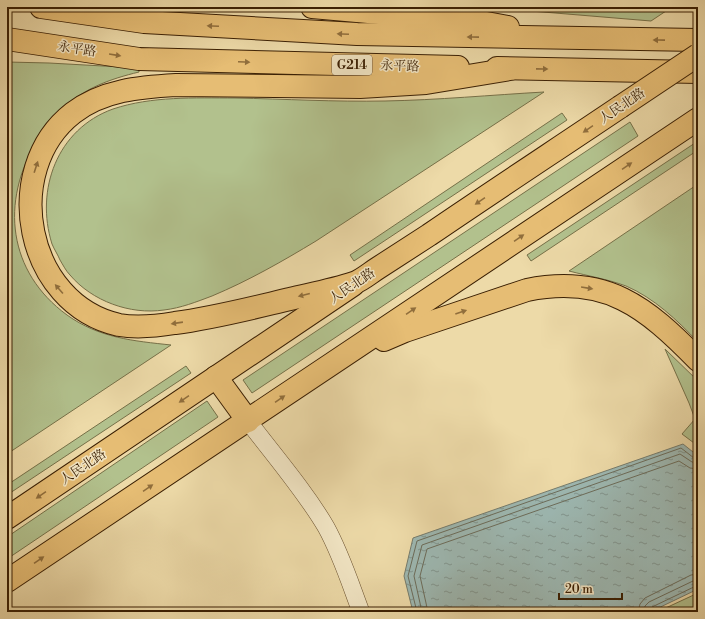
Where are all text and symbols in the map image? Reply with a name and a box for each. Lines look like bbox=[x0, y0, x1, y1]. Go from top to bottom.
one-way arrow bbox=[207, 23, 219, 30]
one-way arrow bbox=[337, 30, 349, 37]
one-way arrow bbox=[466, 34, 479, 40]
one-way arrow bbox=[652, 37, 665, 43]
street label: 永平路 bbox=[56, 38, 98, 60]
one-way arrow bbox=[109, 52, 121, 58]
road number: G214 bbox=[332, 55, 372, 75]
street label: 永平路 bbox=[380, 57, 420, 75]
one-way arrow bbox=[238, 58, 250, 65]
one-way arrow bbox=[536, 66, 548, 73]
street label: 人民北路 bbox=[596, 85, 648, 127]
one-way arrow bbox=[583, 125, 593, 133]
one-way arrow bbox=[33, 160, 39, 172]
one-way arrow bbox=[622, 163, 633, 170]
one-way arrow bbox=[474, 197, 485, 205]
one-way arrow bbox=[513, 235, 525, 242]
street label: 人民北路 bbox=[326, 265, 378, 307]
one-way arrow bbox=[55, 284, 64, 294]
one-way arrow bbox=[580, 285, 593, 291]
one-way arrow bbox=[298, 293, 311, 299]
one-way arrow bbox=[405, 307, 417, 314]
one-way arrow bbox=[455, 309, 467, 315]
one-way arrow bbox=[171, 320, 184, 326]
one-way arrow bbox=[178, 395, 189, 403]
one-way arrow bbox=[275, 395, 285, 403]
street label: 人民北路 bbox=[57, 446, 109, 488]
one-way arrow bbox=[142, 484, 153, 491]
one-way arrow bbox=[36, 491, 46, 499]
one-way arrow bbox=[34, 556, 45, 564]
scale bar bbox=[559, 575, 622, 601]
text: 20 m bbox=[565, 582, 593, 597]

